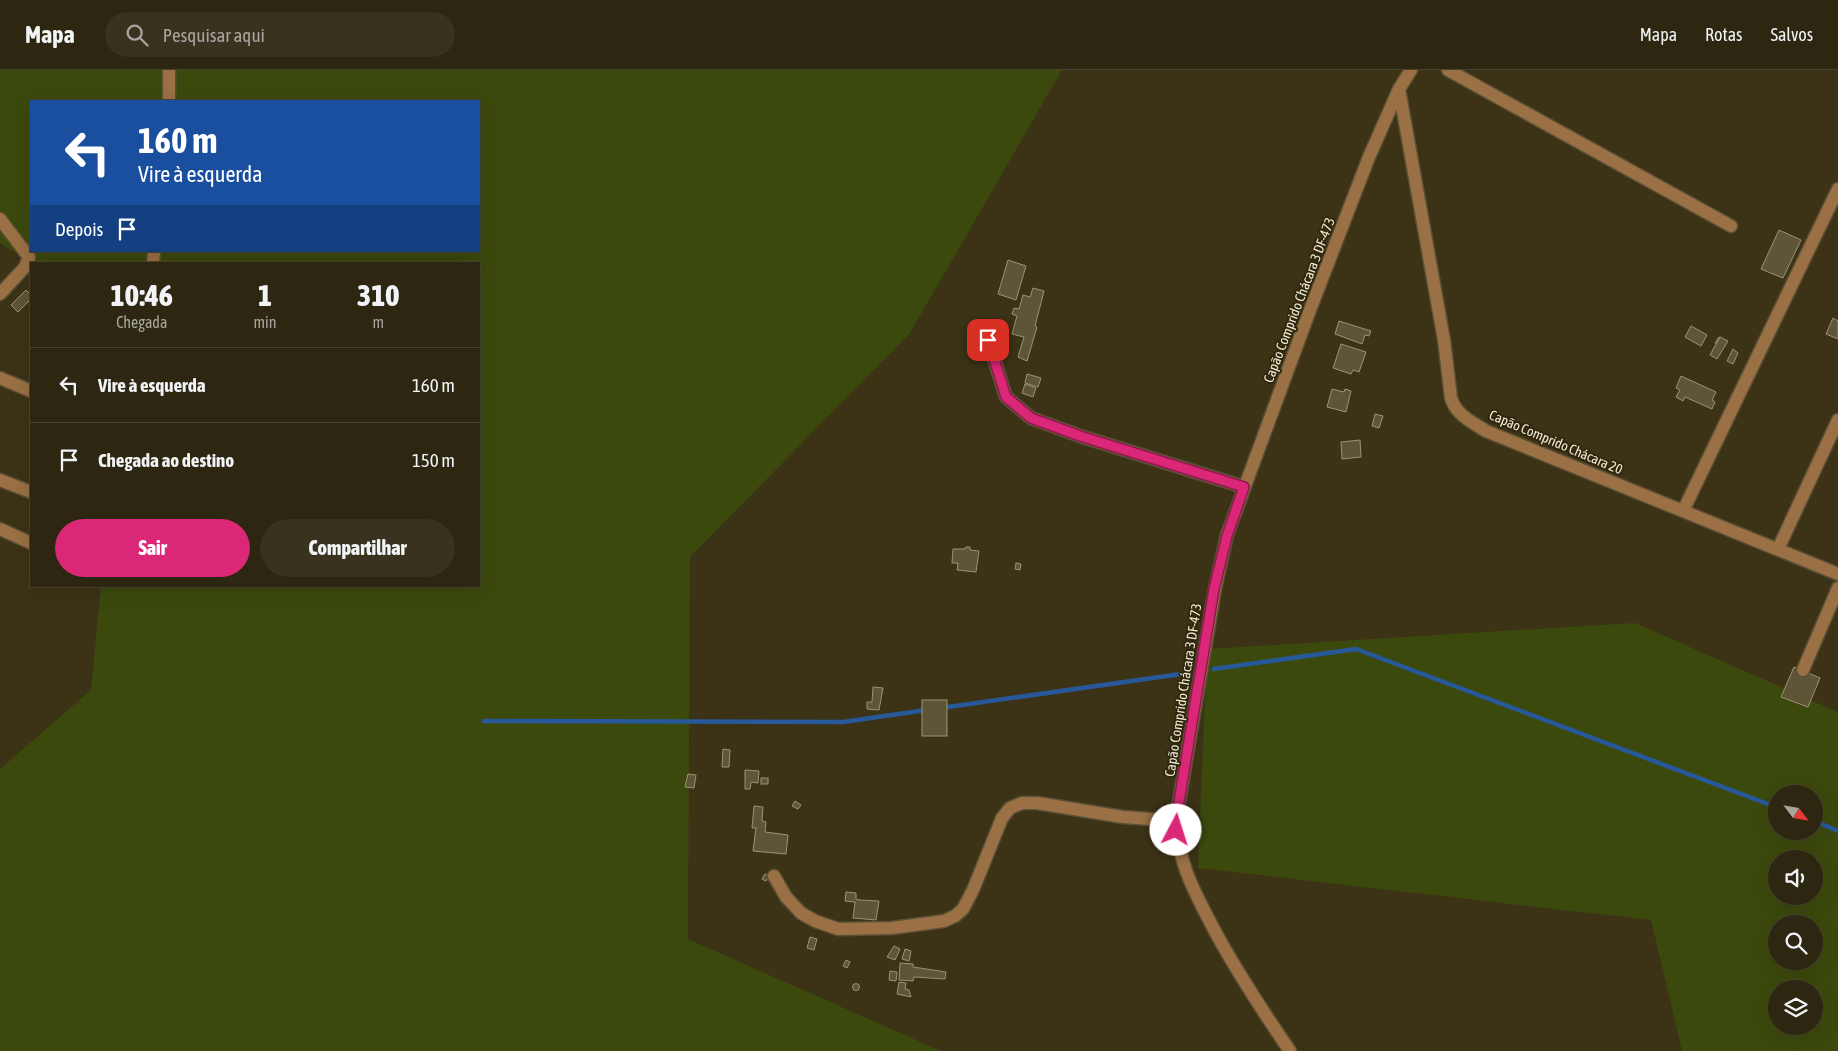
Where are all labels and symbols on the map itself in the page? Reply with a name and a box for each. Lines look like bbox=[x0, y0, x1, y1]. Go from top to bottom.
street label: Capão Comprido Chácara 3 DF-473 bbox=[1260, 215, 1338, 385]
pin bbox=[967, 319, 1009, 361]
street label: Capão Comprido Chácara 20 bbox=[1487, 407, 1625, 478]
street label: Capão Comprido Chácara 3 DF-473 bbox=[1161, 602, 1205, 778]
north arrow bbox=[1768, 785, 1822, 840]
position arrow bbox=[1149, 803, 1201, 855]

